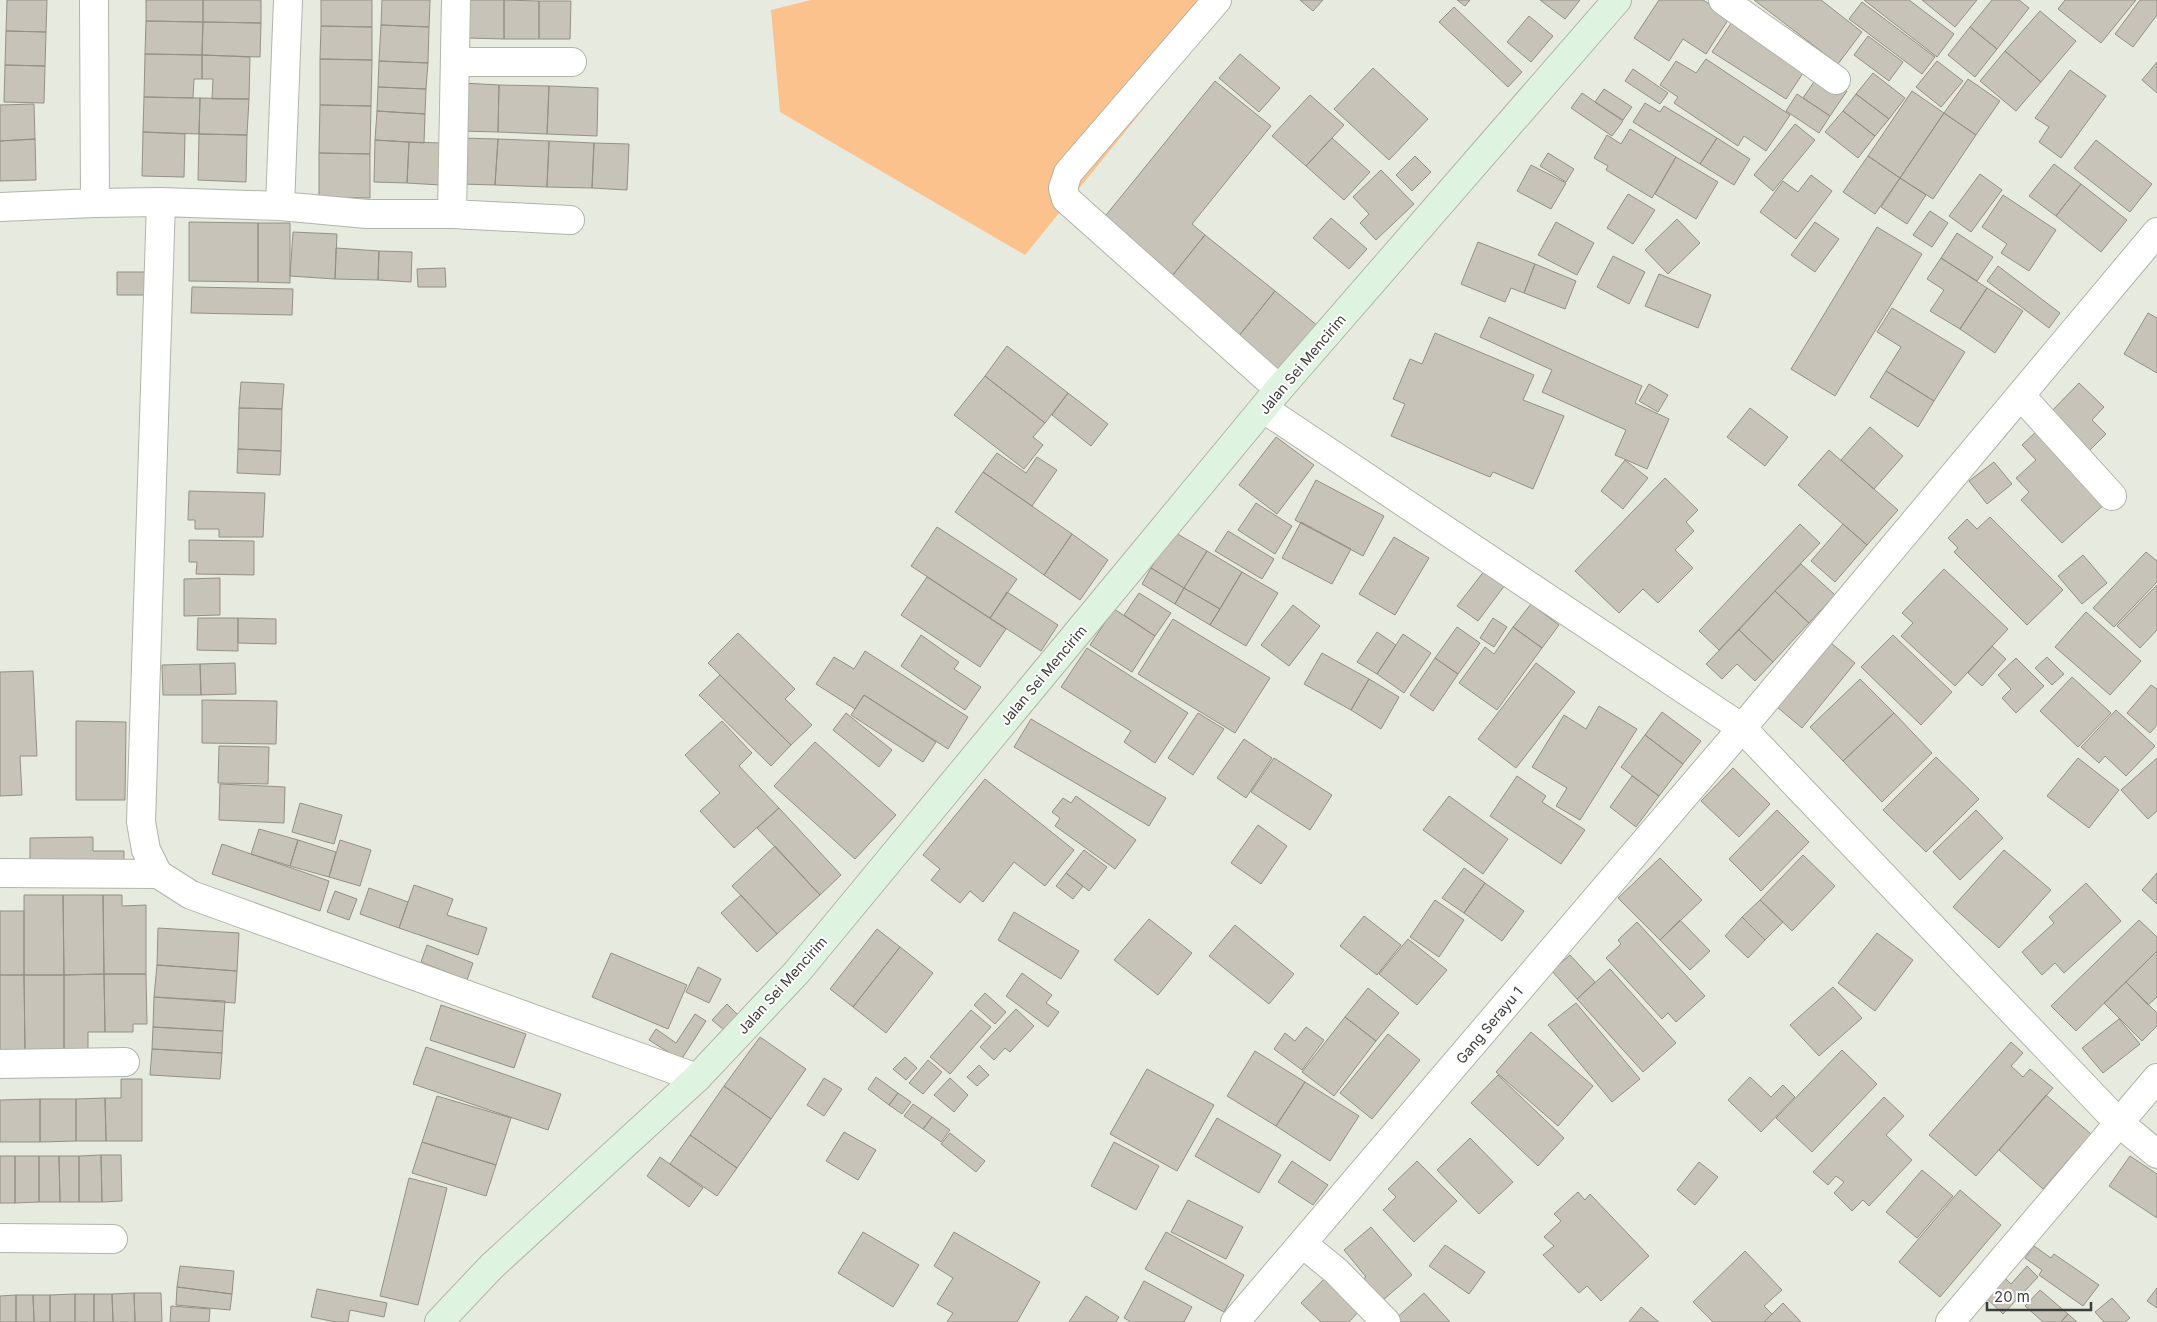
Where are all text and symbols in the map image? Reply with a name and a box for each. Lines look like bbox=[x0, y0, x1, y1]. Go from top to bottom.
street label: Jalan Sei Mencirim bbox=[1255, 311, 1349, 417]
street label: Jalan Sei Mencirim bbox=[996, 622, 1090, 728]
street label: Jalan Sei Mencirim bbox=[734, 933, 830, 1037]
street label: Gang Serayu 1 bbox=[1452, 983, 1526, 1067]
scale bar bbox=[1987, 1280, 2091, 1312]
text: 20 m bbox=[1994, 1287, 2030, 1306]

